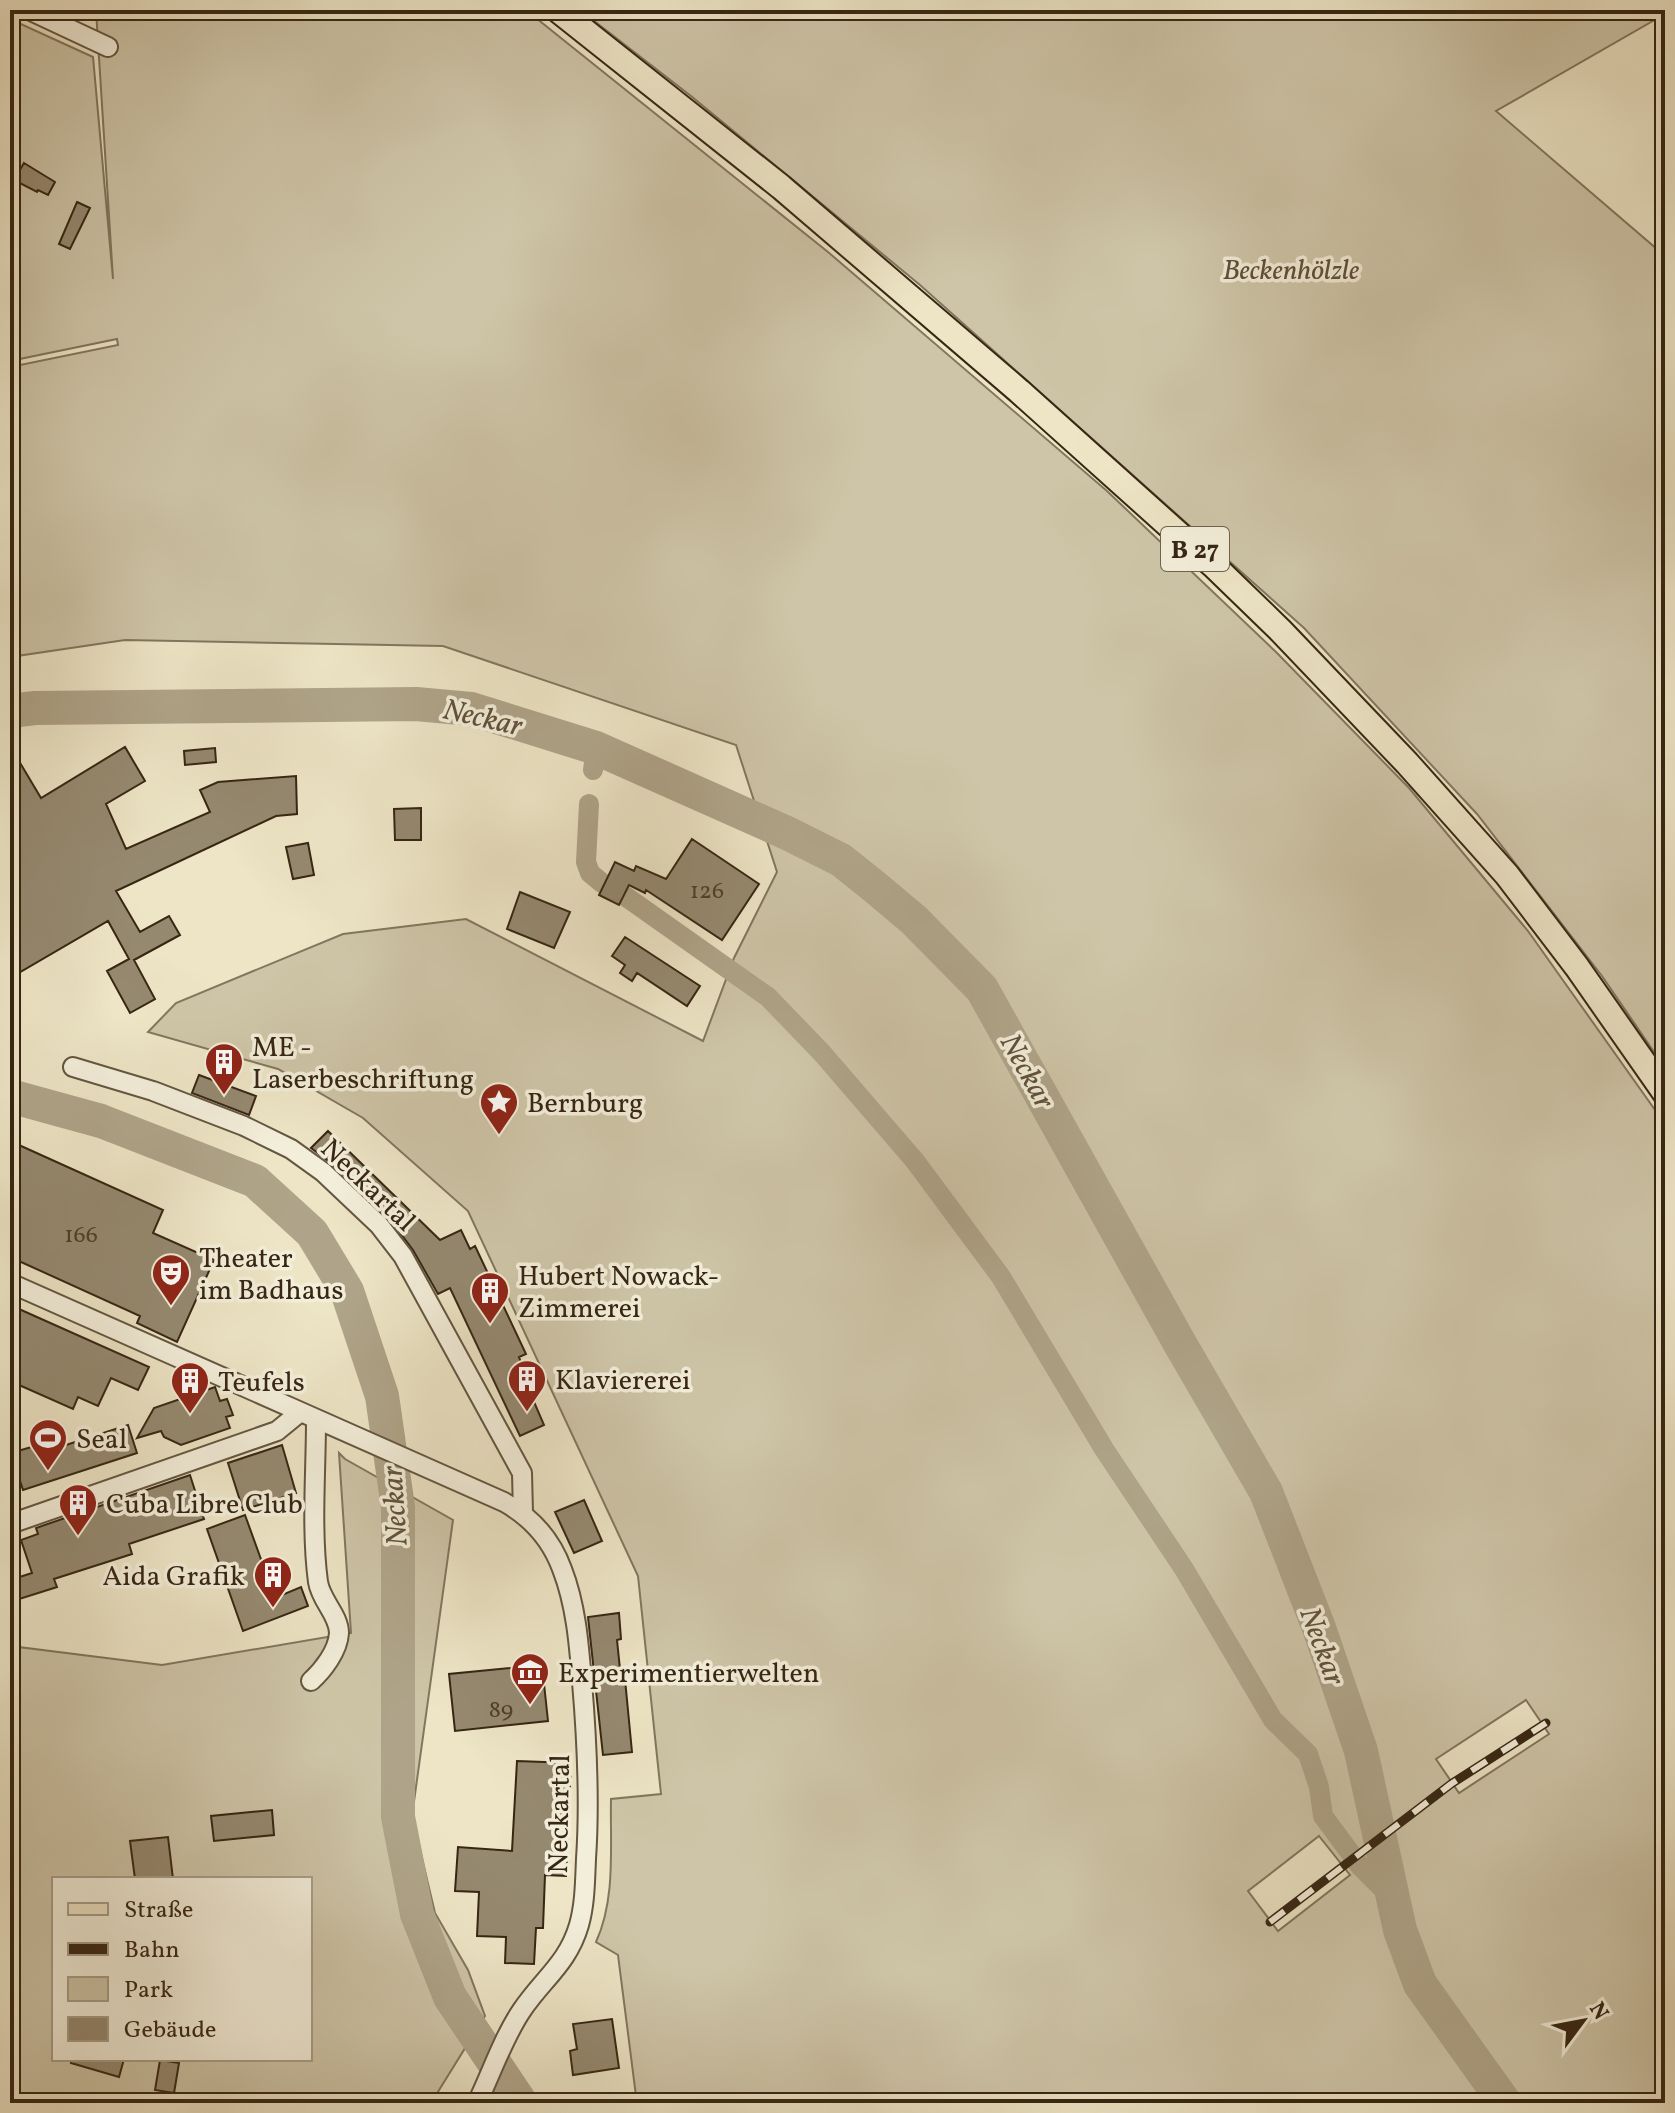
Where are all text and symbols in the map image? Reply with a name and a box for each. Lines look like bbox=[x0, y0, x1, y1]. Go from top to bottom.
park label: Beckenhölzle bbox=[1223, 252, 1359, 291]
road number: B 27 bbox=[1161, 527, 1229, 571]
water label: Neckar bbox=[439, 689, 527, 749]
house number: 126 bbox=[690, 875, 724, 909]
water label: Neckar bbox=[988, 1027, 1065, 1118]
place label: ME - Laserbeschriftung bbox=[252, 1029, 474, 1100]
building icon: ME - Laserbeschriftung bbox=[203, 1041, 245, 1096]
place icon: Bernburg bbox=[478, 1081, 520, 1136]
place label: Bernburg bbox=[527, 1085, 643, 1124]
street label: Neckartal bbox=[311, 1130, 424, 1241]
house number: 166 bbox=[64, 1219, 98, 1253]
place label: Theater im Badhaus bbox=[199, 1240, 343, 1311]
theatre icon: Theater im Badhaus bbox=[150, 1252, 192, 1307]
place label: Hubert Nowack- Zimmerei bbox=[518, 1258, 719, 1329]
building icon: Hubert Nowack- Zimmerei bbox=[469, 1270, 511, 1325]
building icon: Klaviererei bbox=[506, 1358, 548, 1413]
building icon: Teufels bbox=[169, 1360, 211, 1415]
place label: Klaviererei bbox=[555, 1362, 690, 1401]
place label: Teufels bbox=[218, 1364, 305, 1403]
sports icon: Seal bbox=[27, 1417, 69, 1472]
place label: Seal bbox=[76, 1421, 127, 1460]
water label: Neckar bbox=[372, 1463, 420, 1548]
building icon: Cuba Libre Club bbox=[57, 1482, 99, 1537]
place label: Cuba Libre Club bbox=[106, 1486, 303, 1525]
building icon: Aida Grafik bbox=[252, 1554, 294, 1609]
place label: Aida Grafik bbox=[103, 1558, 245, 1597]
water label: Neckar bbox=[1288, 1602, 1355, 1692]
museum icon: Experimentierwelten bbox=[509, 1651, 551, 1706]
place label: Experimentierwelten bbox=[558, 1655, 820, 1694]
house number: 89 bbox=[489, 1694, 513, 1728]
street label: Neckartal bbox=[540, 1754, 581, 1874]
legend bbox=[52, 1877, 312, 2061]
text: Straße bbox=[124, 1894, 193, 1928]
text: Bahn bbox=[124, 1934, 180, 1968]
text: Park bbox=[124, 1974, 173, 2008]
north arrow bbox=[1543, 1981, 1623, 2061]
text: N bbox=[1580, 1997, 1615, 2027]
text: Gebäude bbox=[124, 2014, 216, 2048]

